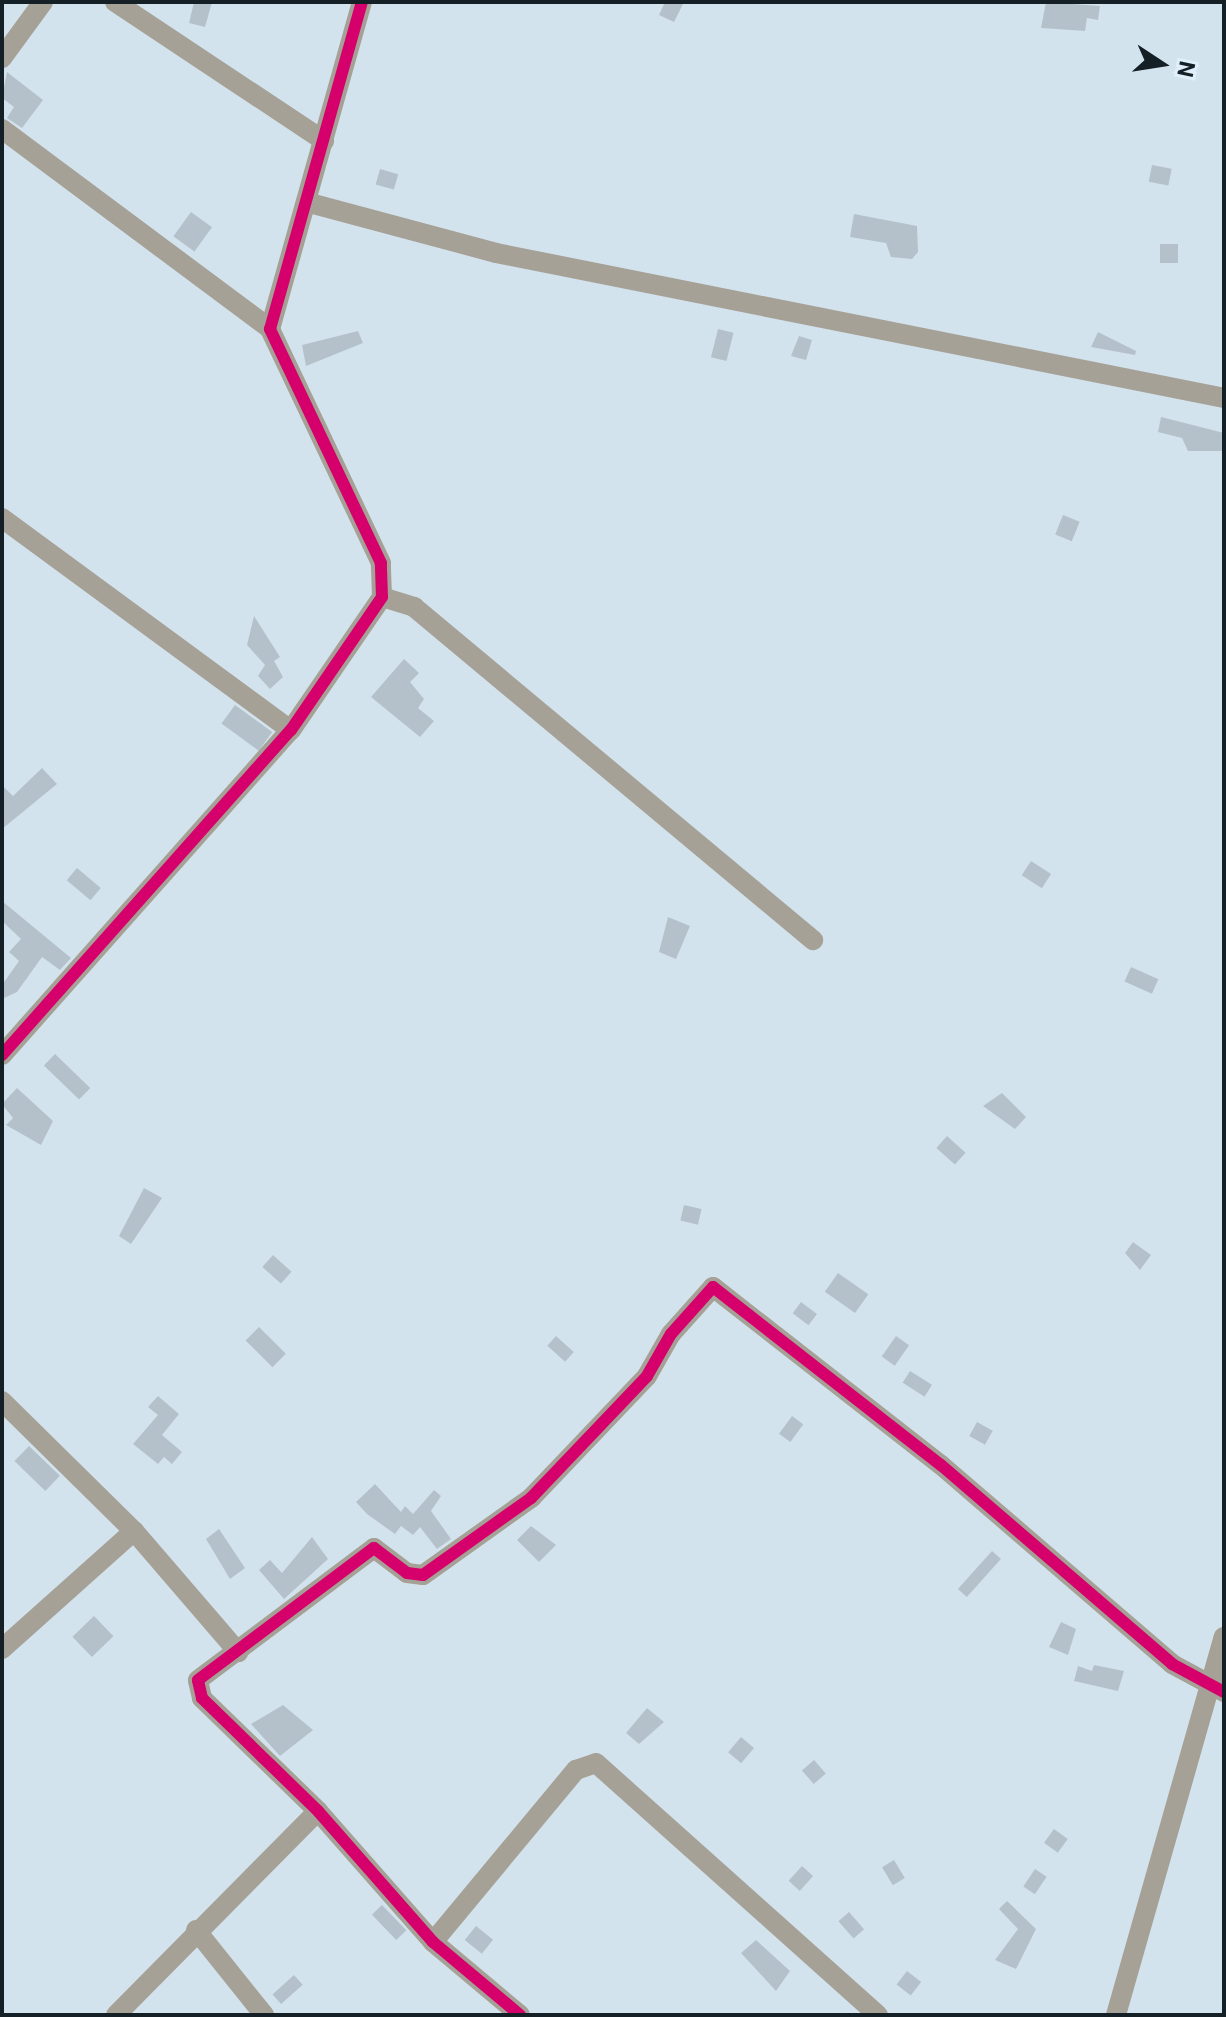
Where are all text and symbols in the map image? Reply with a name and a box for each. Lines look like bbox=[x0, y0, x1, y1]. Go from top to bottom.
north arrow bbox=[1122, 24, 1202, 104]
text: N bbox=[1172, 59, 1200, 79]

